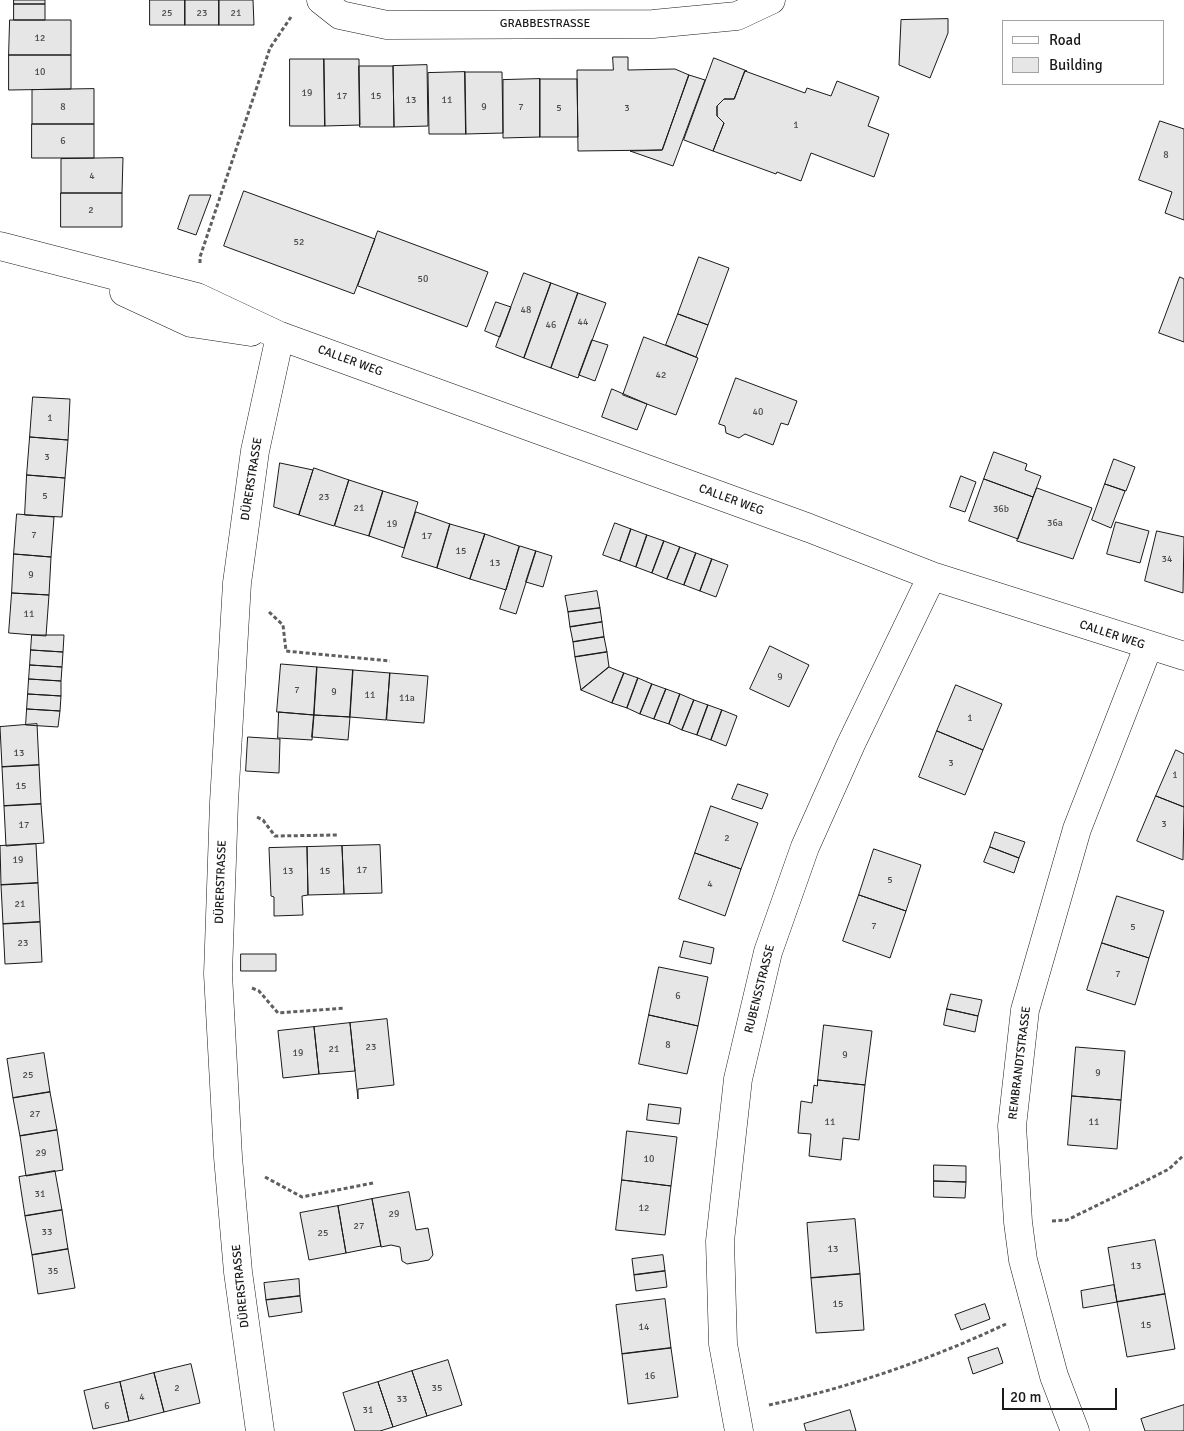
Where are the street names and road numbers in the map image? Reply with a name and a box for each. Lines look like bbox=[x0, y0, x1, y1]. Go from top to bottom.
street label: GRABBESTRASSE bbox=[500, 17, 590, 31]
street label: CALLER WEG bbox=[316, 343, 384, 379]
street label: DÜRERSTRASSE bbox=[238, 436, 266, 522]
street label: CALLER WEG bbox=[697, 482, 765, 518]
street label: CALLER WEG bbox=[1077, 618, 1147, 652]
street label: DÜRERSTRASSE bbox=[212, 840, 230, 924]
street label: RUBENSSTRASSE bbox=[742, 943, 778, 1035]
street label: REMBRANDTSTRASSE bbox=[1006, 1006, 1034, 1120]
street label: DÜRERSTRASSE bbox=[229, 1244, 253, 1328]

